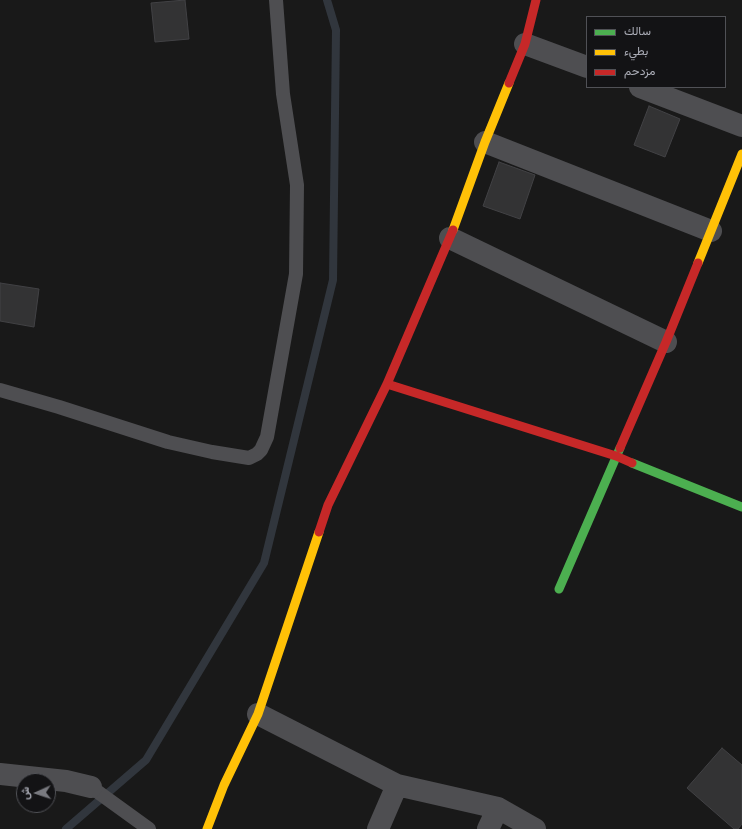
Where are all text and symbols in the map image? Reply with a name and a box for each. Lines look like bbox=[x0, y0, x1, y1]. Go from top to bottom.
legend bbox=[586, 16, 726, 88]
text: سالك bbox=[624, 23, 651, 37]
text: بطيء bbox=[624, 43, 648, 57]
text: مزدحم bbox=[624, 63, 655, 77]
north arrow bbox=[16, 773, 56, 813]
text: ش bbox=[18, 787, 31, 801]

